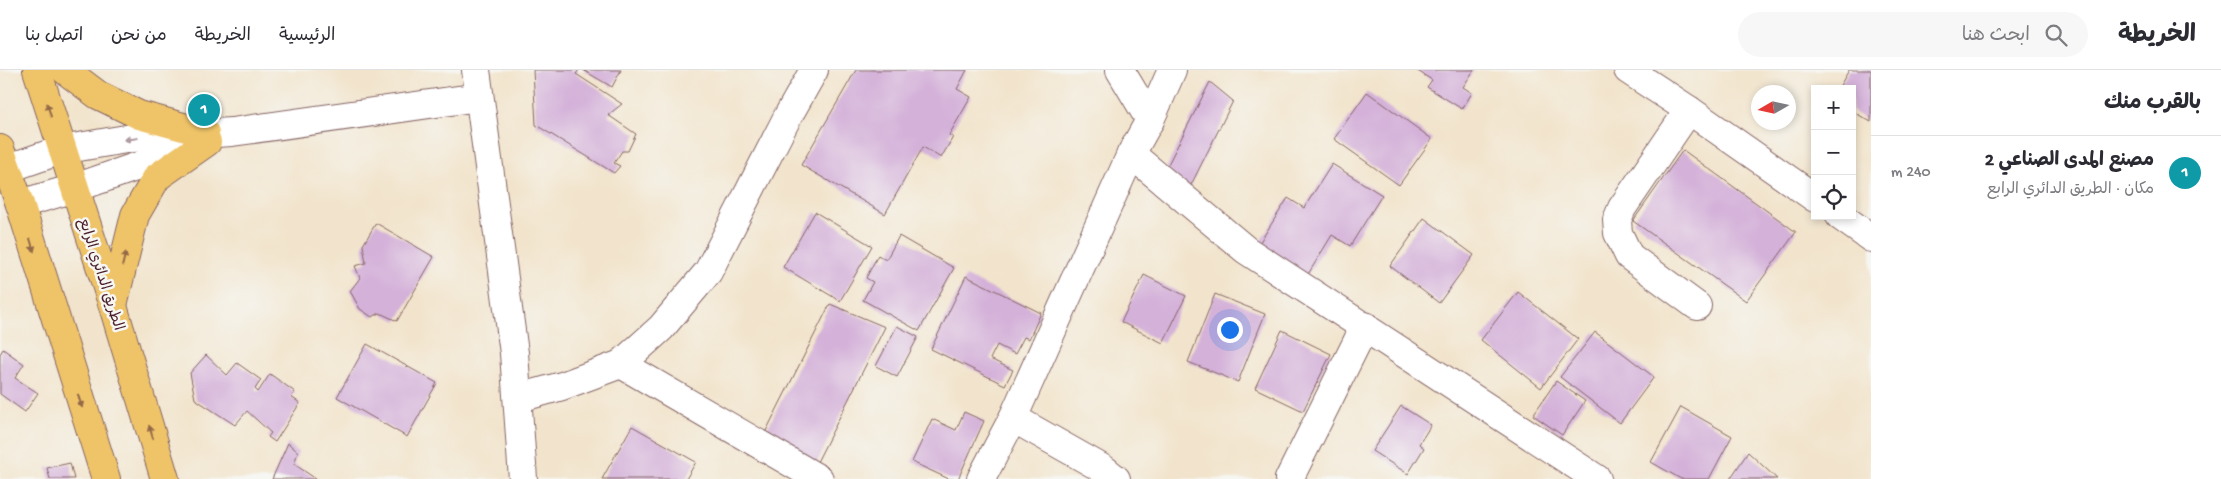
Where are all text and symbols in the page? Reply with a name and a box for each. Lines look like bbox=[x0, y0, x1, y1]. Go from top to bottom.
search box bbox=[1738, 12, 2088, 57]
icon: search bbox=[2042, 21, 2070, 49]
text: الخريطة bbox=[2118, 22, 2196, 51]
text: ابحث هنا bbox=[1962, 25, 2030, 48]
text: اتصل بنا bbox=[25, 26, 83, 47]
text: من نحن bbox=[111, 26, 167, 47]
text: الخريطة bbox=[195, 26, 251, 47]
text: الرئيسية bbox=[279, 26, 335, 47]
north arrow bbox=[1751, 85, 1796, 130]
map controls bbox=[1811, 85, 1856, 220]
button: + bbox=[1811, 85, 1856, 130]
pin: 1 bbox=[188, 91, 220, 129]
text: بالقرب منك bbox=[2104, 92, 2201, 117]
one-way arrow bbox=[45, 103, 53, 118]
button: − bbox=[1811, 130, 1856, 175]
one-way arrow bbox=[123, 135, 139, 143]
text: مصنع المدى الصناعي 2 bbox=[1985, 150, 2154, 173]
text: 240 m bbox=[1891, 164, 1931, 183]
text: 1 bbox=[2182, 164, 2188, 183]
button: locate bbox=[1811, 175, 1856, 220]
text: مكان · الطريق الدائري الرابع bbox=[1987, 181, 2154, 200]
street label: الطريق الدائري الرابع bbox=[73, 216, 127, 333]
one-way arrow bbox=[28, 238, 36, 253]
one-way arrow bbox=[120, 251, 128, 266]
your location bbox=[1217, 317, 1243, 343]
one-way arrow bbox=[77, 393, 85, 408]
one-way arrow bbox=[146, 425, 154, 440]

